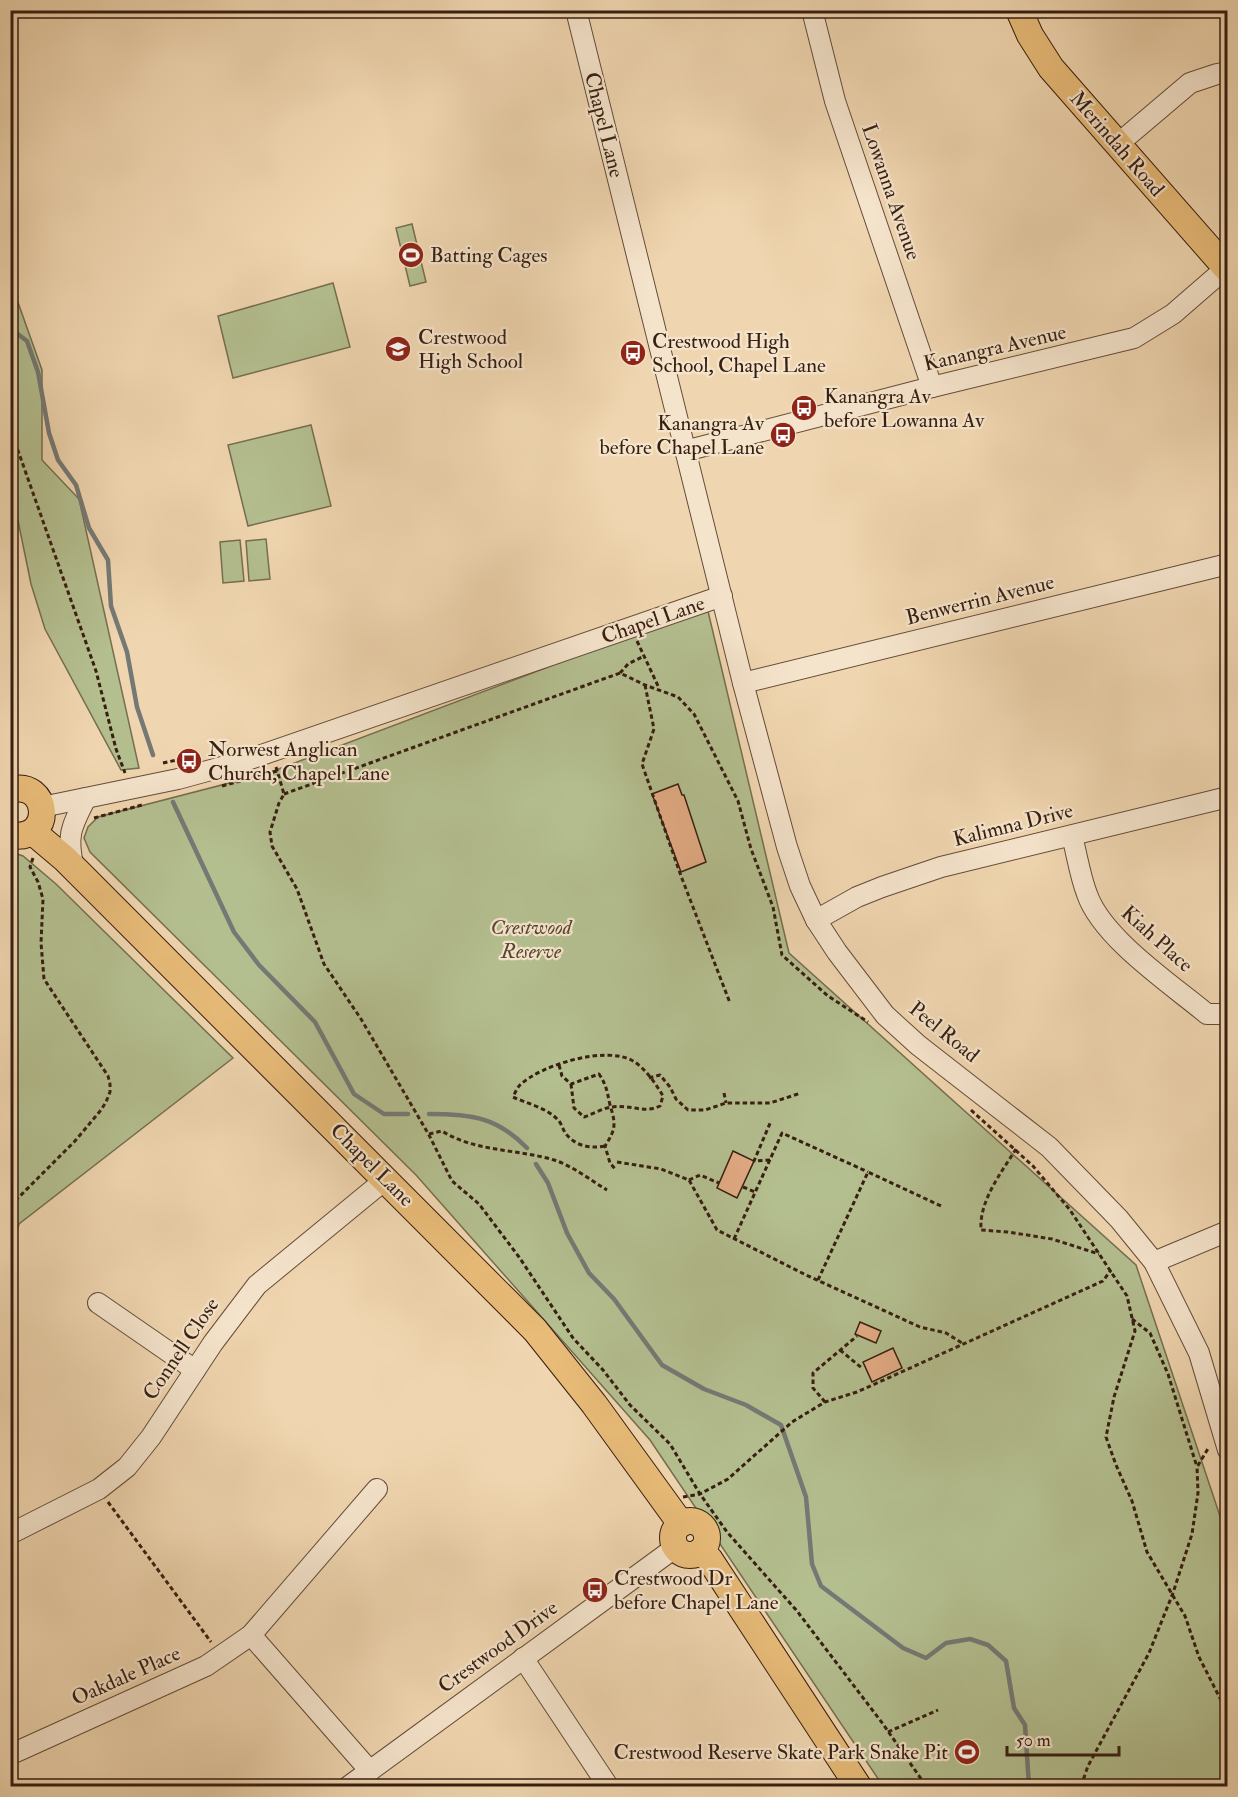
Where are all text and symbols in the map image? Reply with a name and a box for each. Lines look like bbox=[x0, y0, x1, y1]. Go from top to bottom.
street label: Chapel Lane bbox=[578, 69, 630, 181]
street label: Merindah Road bbox=[1064, 86, 1171, 203]
street label: Lowanna Avenue bbox=[855, 120, 927, 264]
sports icon: Batting Cages bbox=[396, 240, 426, 270]
place label: Batting Cages bbox=[430, 242, 547, 269]
street label: Kanangra Avenue bbox=[921, 318, 1069, 378]
place label: Crestwood High School bbox=[418, 324, 524, 375]
place label: Crestwood High School, Chapel Lane bbox=[652, 328, 826, 379]
school or university icon: Crestwood High School bbox=[383, 334, 413, 364]
bus stop icon: Crestwood High School, Chapel Lane bbox=[618, 338, 648, 368]
place label: Kanangra Av before Lowanna Av bbox=[824, 383, 985, 434]
bus stop icon: Kanangra Av before Lowanna Av bbox=[789, 393, 819, 423]
place label: Kanangra Av before Chapel Lane bbox=[599, 410, 765, 461]
bus stop icon: Kanangra Av before Chapel Lane bbox=[768, 420, 798, 450]
street label: Benwerrin Avenue bbox=[903, 568, 1057, 631]
street label: Chapel Lane bbox=[598, 590, 709, 650]
place label: Norwest Anglican Church, Chapel Lane bbox=[208, 736, 390, 787]
bus stop icon: Norwest Anglican Church, Chapel Lane bbox=[174, 746, 204, 776]
street label: Kalimna Drive bbox=[950, 797, 1076, 853]
street label: Kiah Place bbox=[1115, 900, 1199, 979]
park label: Crestwood Reserve bbox=[490, 914, 573, 965]
street label: Peel Road bbox=[903, 995, 985, 1069]
street label: Chapel Lane bbox=[324, 1117, 420, 1213]
street label: Connell Close bbox=[137, 1292, 225, 1405]
place label: Crestwood Dr before Chapel Lane bbox=[614, 1565, 779, 1616]
bus stop icon: Crestwood Dr before Chapel Lane bbox=[580, 1575, 610, 1605]
street label: Crestwood Drive bbox=[433, 1594, 563, 1700]
street label: Oakdale Place bbox=[67, 1640, 185, 1712]
scale bar bbox=[1007, 1719, 1120, 1757]
text: 50 m bbox=[1016, 1729, 1051, 1752]
sports icon: Crestwood Reserve Skate Park Snake Pit bbox=[952, 1737, 982, 1767]
place label: Crestwood Reserve Skate Park Snake Pit bbox=[613, 1739, 948, 1766]

